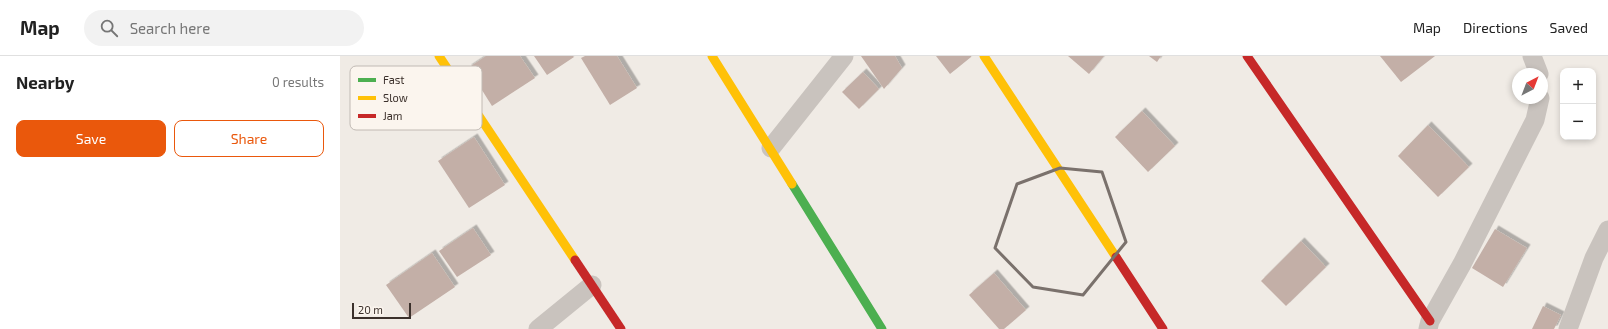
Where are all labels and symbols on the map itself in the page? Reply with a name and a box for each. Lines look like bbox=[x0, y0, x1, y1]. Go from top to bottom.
legend bbox=[350, 66, 482, 130]
north arrow bbox=[1512, 68, 1548, 104]
text: Fast bbox=[383, 73, 405, 86]
text: Slow bbox=[383, 91, 408, 104]
text: Jam bbox=[383, 109, 402, 122]
scale bar bbox=[352, 301, 411, 320]

